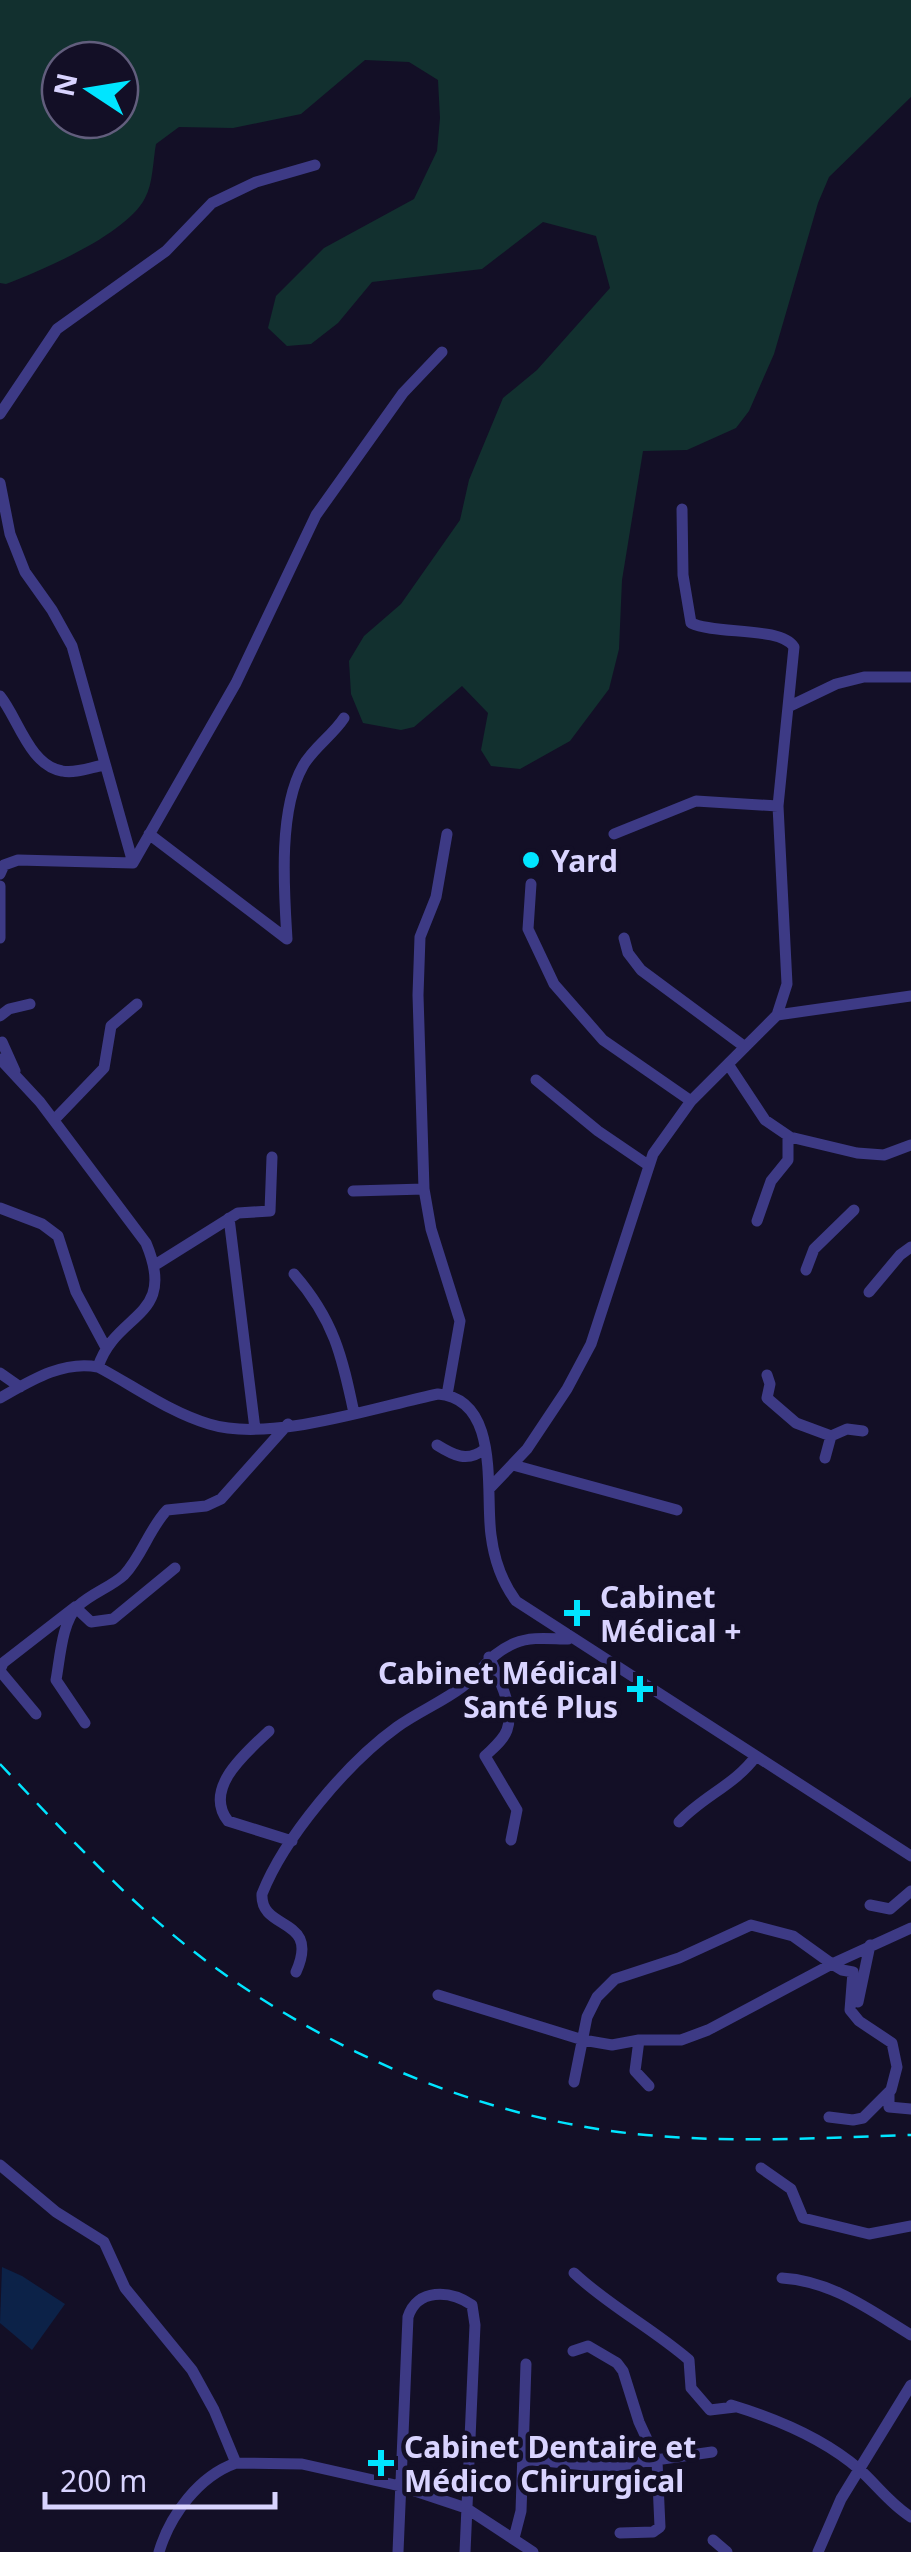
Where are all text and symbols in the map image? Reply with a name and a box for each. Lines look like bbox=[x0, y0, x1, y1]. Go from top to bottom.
north arrow bbox=[40, 40, 140, 140]
text: N bbox=[44, 70, 86, 100]
place label: Yard bbox=[551, 840, 618, 881]
marker: Yard bbox=[520, 849, 542, 871]
place label: Cabinet Médical + bbox=[600, 1576, 741, 1651]
marker: Cabinet Médical + bbox=[564, 1600, 590, 1626]
place label: Cabinet Médical Santé Plus bbox=[378, 1652, 618, 1727]
marker: Cabinet Médical Santé Plus bbox=[627, 1676, 653, 1702]
place label: Cabinet Dentaire et Médico Chirurgical bbox=[404, 2426, 696, 2501]
scale bar bbox=[45, 2447, 275, 2509]
marker: Cabinet Dentaire et Médico Chirurgical bbox=[368, 2450, 394, 2476]
text: 200 m bbox=[60, 2460, 147, 2501]

